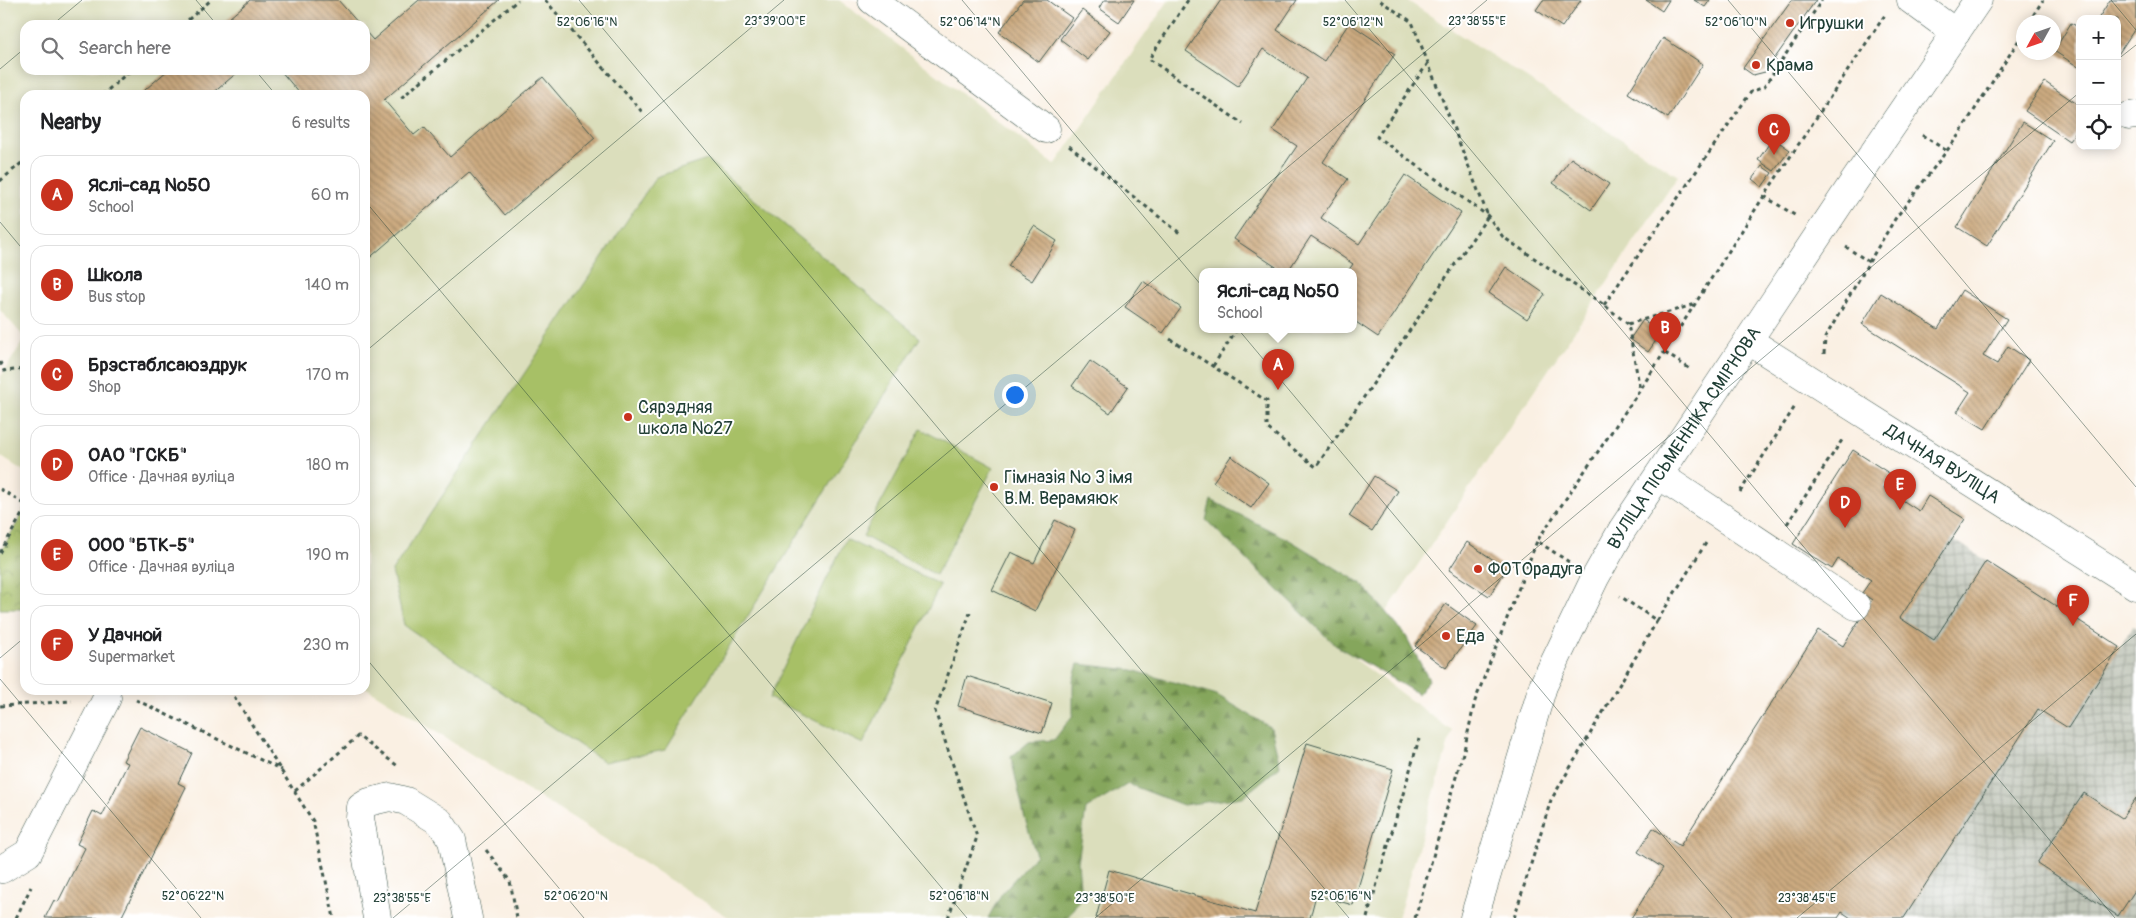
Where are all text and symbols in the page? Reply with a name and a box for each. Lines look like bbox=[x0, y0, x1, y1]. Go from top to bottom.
place label: Игрушки bbox=[1800, 12, 1863, 35]
text: 23°39'00"E bbox=[744, 14, 806, 29]
text: 23°38'55"E bbox=[1448, 14, 1506, 29]
text: 52°06'16"N bbox=[557, 15, 617, 30]
text: 52°06'14"N bbox=[940, 15, 1000, 30]
text: 52°06'12"N bbox=[1323, 15, 1383, 30]
text: 52°06'10"N bbox=[1705, 15, 1767, 30]
north arrow bbox=[2016, 15, 2061, 60]
map controls bbox=[2076, 15, 2121, 150]
button: + bbox=[2076, 15, 2121, 60]
marker: Игрушки bbox=[1784, 17, 1796, 29]
search box bbox=[20, 20, 370, 75]
icon: search bbox=[38, 34, 66, 62]
text: Search here bbox=[78, 36, 171, 60]
place label: Крама bbox=[1766, 54, 1813, 77]
marker: Крама bbox=[1750, 59, 1762, 71]
button: − bbox=[2076, 60, 2121, 105]
button: locate bbox=[2076, 105, 2121, 150]
text: Nearby bbox=[40, 109, 101, 136]
text: 6 results bbox=[292, 113, 350, 133]
pin: C bbox=[1758, 114, 1790, 155]
text: Яслі-сад №50 bbox=[88, 173, 210, 197]
text: A bbox=[52, 185, 62, 205]
text: 60 m bbox=[311, 185, 349, 205]
text: School bbox=[88, 197, 134, 217]
text: Школа bbox=[88, 263, 142, 287]
popup bbox=[1199, 268, 1357, 333]
text: B bbox=[52, 275, 62, 295]
text: 140 m bbox=[305, 275, 349, 295]
text: Яслі-сад №50 bbox=[1217, 279, 1339, 303]
text: Bus stop bbox=[88, 287, 146, 307]
text: School bbox=[1217, 303, 1263, 323]
pin: B bbox=[1649, 312, 1681, 353]
street label: ВУЛІЦА ПІСЬМЕННІКА СМІРНОВА bbox=[1602, 322, 1766, 553]
pin: A bbox=[1262, 349, 1294, 390]
text: Брэстаблсаюздрук bbox=[88, 353, 247, 377]
text: C bbox=[52, 365, 62, 385]
text: 170 m bbox=[306, 365, 349, 385]
text: Shop bbox=[88, 377, 121, 397]
your location bbox=[1002, 382, 1028, 408]
place label: Сярэдняя школа №27 bbox=[638, 396, 733, 440]
marker: Сярэдняя школа №27 bbox=[622, 411, 634, 423]
street label: ДАЧНАЯ ВУЛІЦА bbox=[1880, 418, 2005, 509]
text: ОАО "ГСКБ" bbox=[88, 443, 187, 467]
text: D bbox=[52, 455, 62, 475]
text: 180 m bbox=[306, 455, 349, 475]
place label: Гімназія № 3 імя В.М. Верамяюк bbox=[1004, 466, 1133, 510]
text: Office · Дачная вуліца bbox=[88, 467, 235, 487]
pin: E bbox=[1884, 469, 1916, 510]
marker: Гімназія № 3 імя В.М. Верамяюк bbox=[988, 481, 1000, 493]
pin: D bbox=[1829, 487, 1861, 528]
text: ООО "БТК-5" bbox=[88, 533, 195, 557]
text: E bbox=[53, 545, 61, 565]
text: 190 m bbox=[306, 545, 349, 565]
text: Office · Дачная вуліца bbox=[88, 557, 235, 577]
place label: ФОТОрадуга bbox=[1488, 558, 1583, 581]
marker: ФОТОрадуга bbox=[1472, 563, 1484, 575]
pin: F bbox=[2057, 585, 2089, 626]
text: У Дачной bbox=[88, 623, 162, 647]
place label: Еда bbox=[1456, 625, 1485, 648]
marker: Еда bbox=[1440, 630, 1452, 642]
text: F bbox=[52, 635, 62, 655]
text: 230 m bbox=[303, 635, 349, 655]
text: Supermarket bbox=[88, 647, 175, 667]
text: 52°06'22"N bbox=[162, 889, 224, 904]
text: 52°06'20"N bbox=[544, 889, 608, 904]
text: 52°06'18"N bbox=[929, 889, 989, 904]
text: 52°06'16"N bbox=[1311, 889, 1371, 904]
text: 23°38'55"E bbox=[373, 891, 431, 906]
text: 23°38'50"E bbox=[1075, 891, 1135, 906]
text: 23°38'45"E bbox=[1778, 891, 1836, 906]

